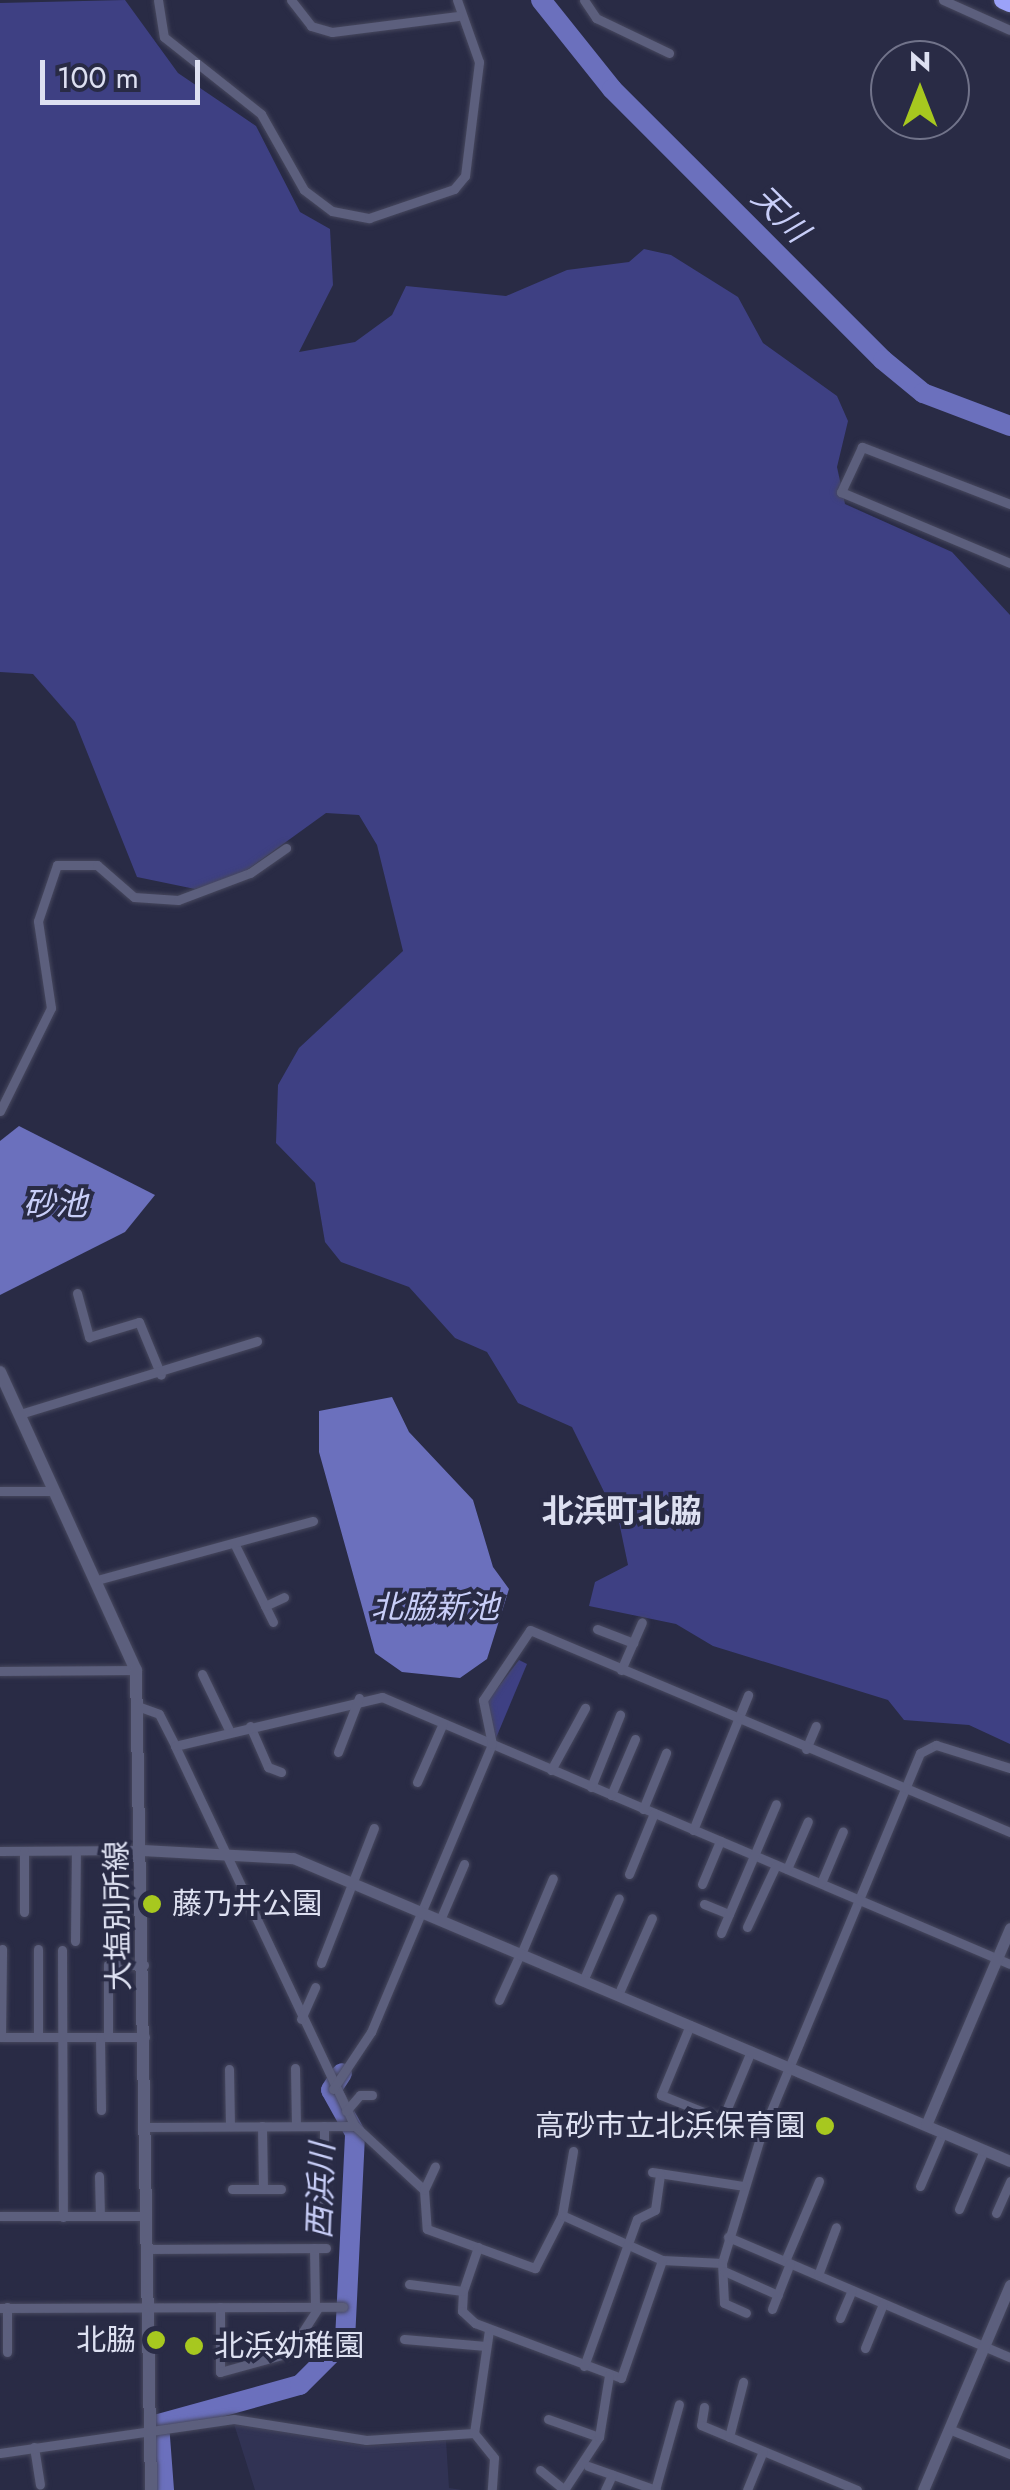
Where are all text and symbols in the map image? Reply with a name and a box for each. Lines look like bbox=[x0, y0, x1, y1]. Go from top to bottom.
scale bar bbox=[45, 40, 205, 102]
north arrow bbox=[870, 40, 970, 140]
text: N bbox=[909, 41, 931, 82]
text: 100 m bbox=[57, 56, 139, 99]
water label: 天川 bbox=[744, 178, 816, 250]
water label: 砂池 bbox=[23, 1185, 87, 1223]
district label: 北浜町北脇 bbox=[542, 1492, 702, 1530]
water label: 北脇新池 bbox=[371, 1588, 499, 1626]
street label: 大塩別所線 bbox=[99, 1841, 137, 1991]
place label: 藤乃井公園 bbox=[172, 1886, 322, 1922]
marker: 藤乃井公園 bbox=[141, 1893, 163, 1915]
place label: 高砂市立北浜保育園 bbox=[535, 2108, 805, 2144]
marker: 高砂市立北浜保育園 bbox=[814, 2115, 836, 2137]
water label: 西浜川 bbox=[300, 2142, 342, 2240]
place label: 北脇 bbox=[76, 2322, 136, 2358]
place label: 北浜幼稚園 bbox=[214, 2328, 364, 2364]
marker: 北脇 bbox=[145, 2329, 167, 2351]
marker: 北浜幼稚園 bbox=[183, 2335, 205, 2357]

